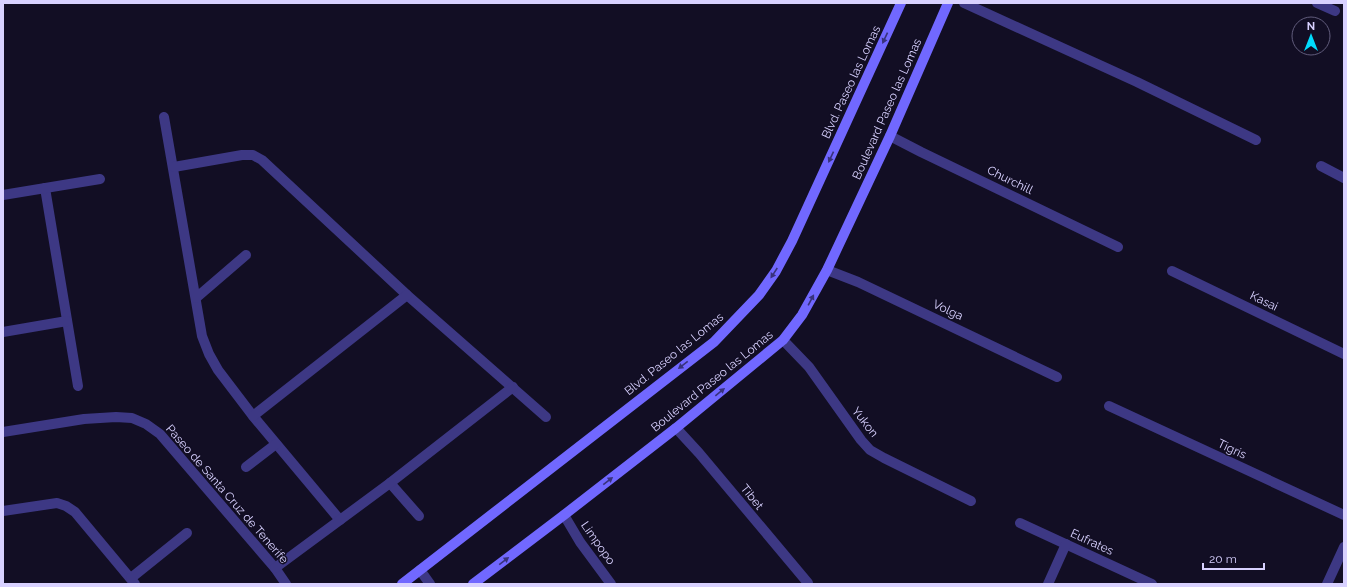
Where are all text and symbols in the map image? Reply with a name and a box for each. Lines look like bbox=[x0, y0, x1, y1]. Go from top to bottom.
north arrow bbox=[1291, 16, 1331, 56]
text: N bbox=[1307, 20, 1315, 33]
street label: Blvd. Paseo las Lomas bbox=[819, 23, 883, 141]
one-way arrow bbox=[882, 33, 888, 44]
street label: Boulevard Paseo las Lomas bbox=[850, 36, 925, 182]
one-way arrow bbox=[828, 151, 834, 162]
street label: Churchill bbox=[985, 163, 1036, 197]
one-way arrow bbox=[770, 268, 778, 279]
street label: Kasai bbox=[1248, 288, 1280, 314]
one-way arrow bbox=[807, 294, 814, 306]
street label: Volga bbox=[931, 297, 965, 323]
street label: Blvd. Paseo las Lomas bbox=[622, 310, 726, 398]
street label: Boulevard Paseo las Lomas bbox=[648, 327, 776, 435]
one-way arrow bbox=[678, 361, 689, 370]
one-way arrow bbox=[715, 387, 725, 396]
street label: Yukon bbox=[849, 404, 881, 440]
street label: Paseo de Santa Cruz de Tenerife bbox=[163, 422, 291, 566]
street label: Tigris bbox=[1215, 436, 1249, 462]
one-way arrow bbox=[602, 477, 613, 486]
street label: Tibet bbox=[738, 482, 766, 512]
street label: Limpopo bbox=[578, 519, 618, 567]
street label: Eufrates bbox=[1068, 526, 1116, 558]
scale bar bbox=[1203, 545, 1264, 571]
text: 20 m bbox=[1209, 552, 1237, 566]
one-way arrow bbox=[499, 556, 510, 565]

